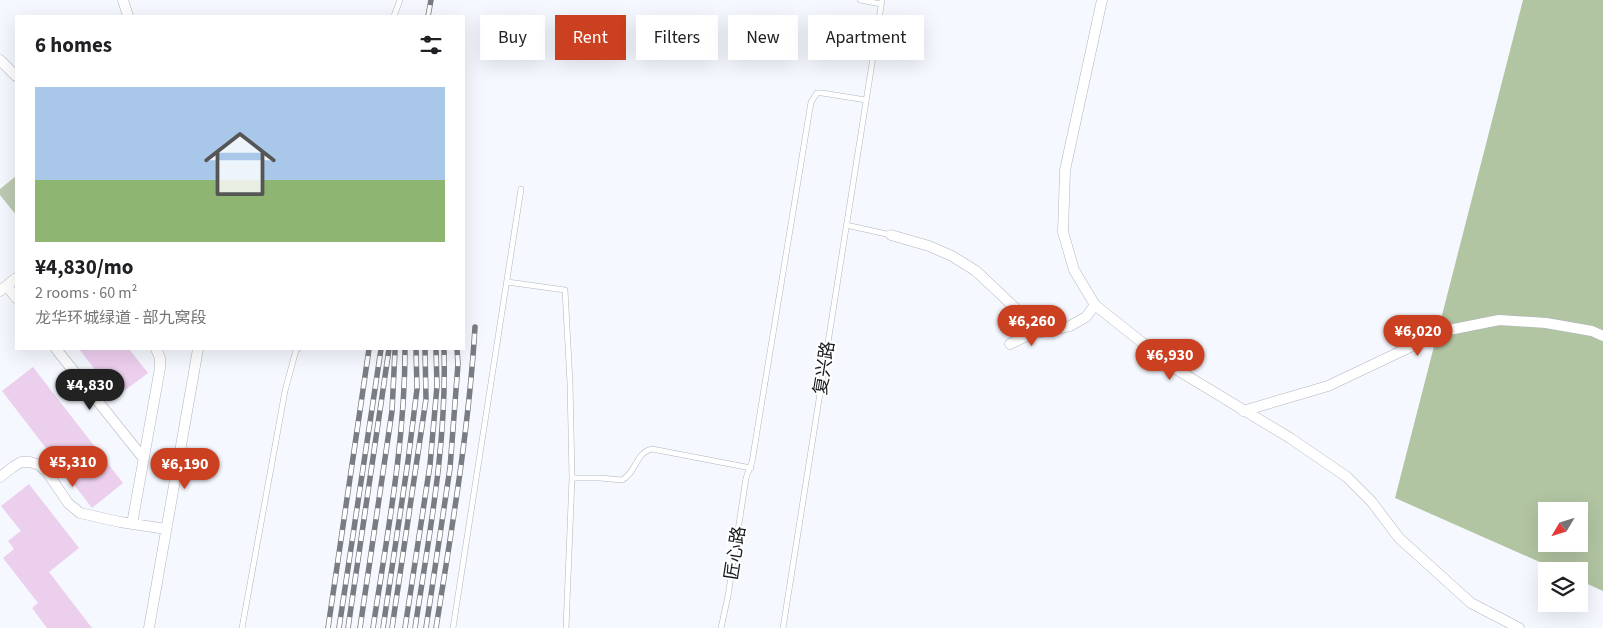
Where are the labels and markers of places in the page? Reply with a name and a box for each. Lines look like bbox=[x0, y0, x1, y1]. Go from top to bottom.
pin: ¥6,260 bbox=[991, 304, 1073, 347]
pin: ¥6,020 bbox=[1377, 314, 1459, 357]
pin: ¥6,930 bbox=[1129, 338, 1211, 381]
pin: ¥4,830 bbox=[49, 368, 131, 411]
pin: ¥5,310 bbox=[32, 446, 114, 488]
pin: ¥6,190 bbox=[144, 448, 226, 490]

